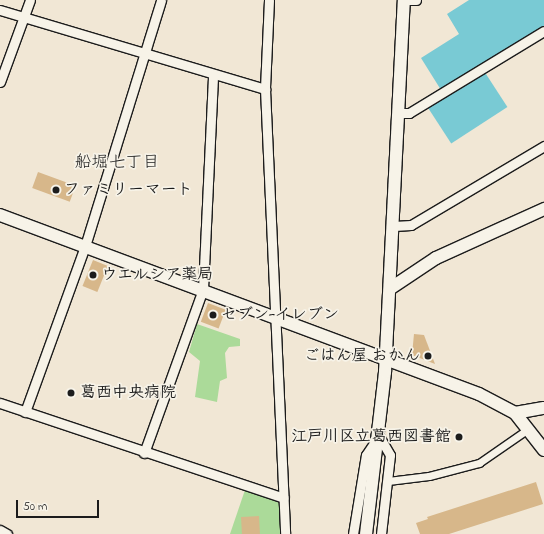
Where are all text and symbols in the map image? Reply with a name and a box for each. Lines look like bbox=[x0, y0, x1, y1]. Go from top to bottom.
district label: 船堀七丁目 bbox=[75, 153, 159, 173]
place label: ファミリーマート bbox=[64, 180, 192, 200]
marker: ファミリーマート bbox=[51, 185, 61, 195]
place label: ウエルシア薬局 bbox=[101, 265, 213, 285]
marker: ウエルシア薬局 bbox=[88, 270, 98, 280]
place label: セブン-イレブン bbox=[221, 305, 339, 325]
marker: セブン-イレブン bbox=[208, 310, 218, 320]
place label: ごはん屋 おかん bbox=[304, 346, 420, 366]
marker: ごはん屋 おかん bbox=[423, 351, 433, 361]
place label: 葛西中央病院 bbox=[80, 383, 176, 403]
marker: 葛西中央病院 bbox=[65, 387, 77, 399]
place label: 江戸川区立葛西図書館 bbox=[291, 427, 451, 447]
marker: 江戸川区立葛西図書館 bbox=[454, 432, 464, 442]
scale bar bbox=[18, 492, 101, 518]
text: 50 m bbox=[23, 498, 47, 516]

